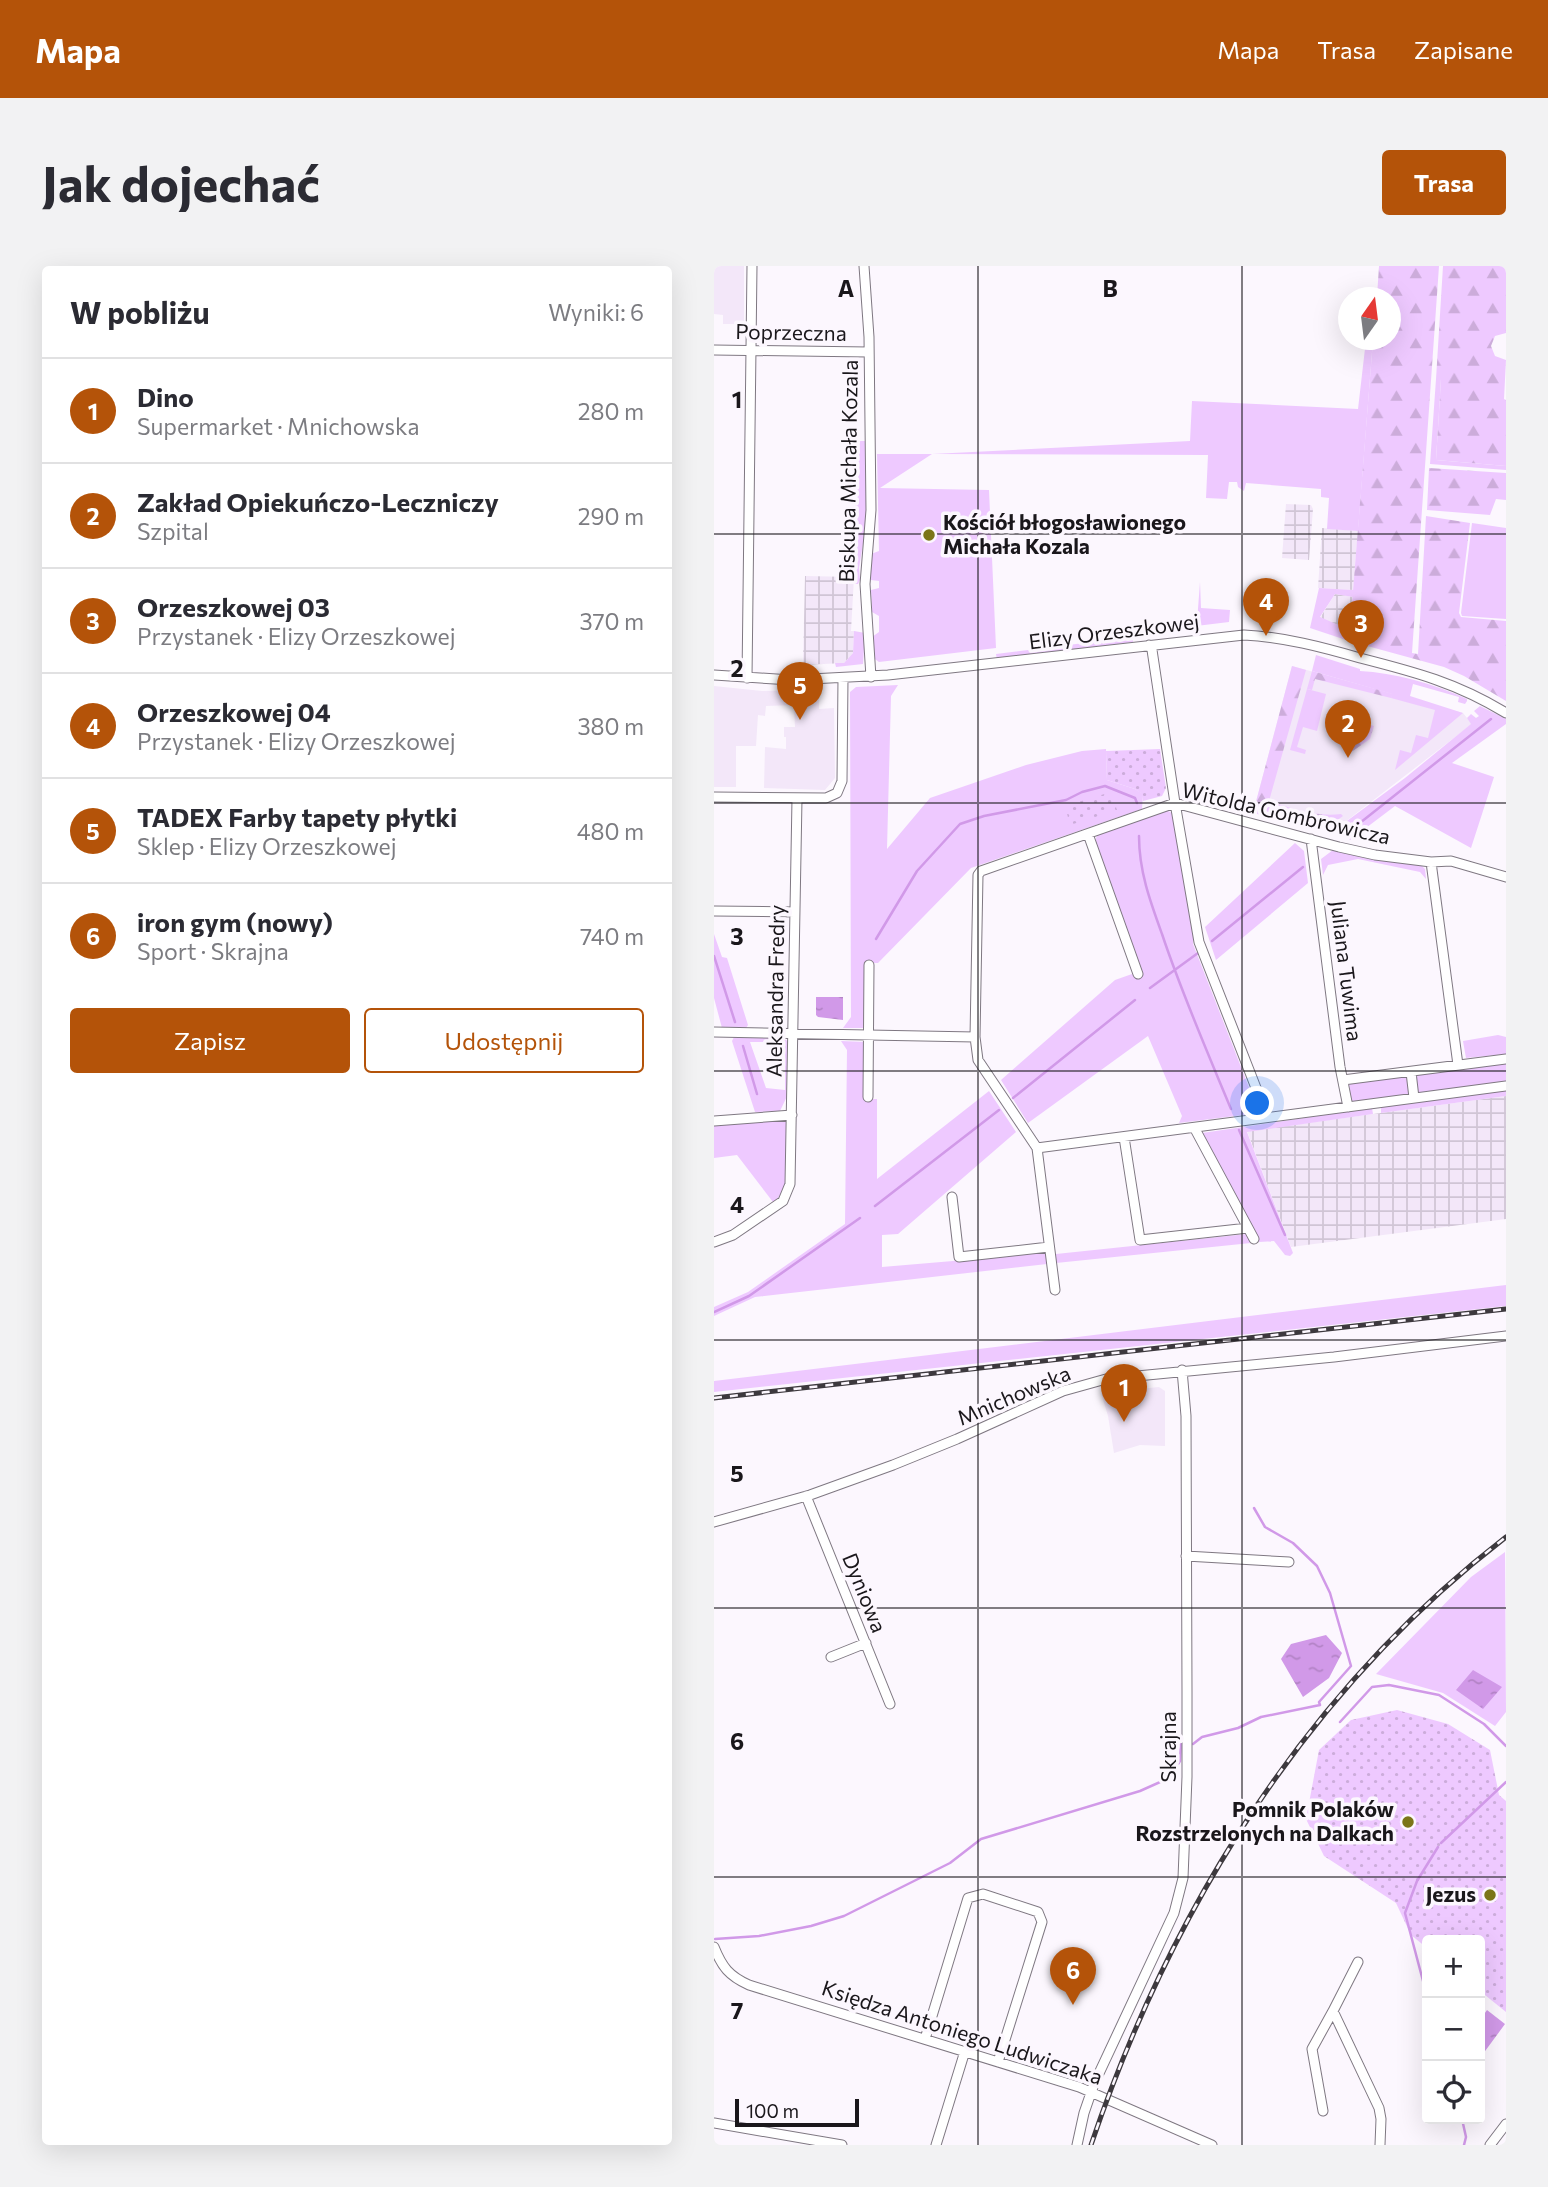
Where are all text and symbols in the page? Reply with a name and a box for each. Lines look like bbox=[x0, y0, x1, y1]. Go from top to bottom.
text: Mapa bbox=[35, 29, 121, 70]
text: Mapa bbox=[1217, 35, 1279, 64]
text: Trasa bbox=[1317, 35, 1376, 64]
text: Zapisane bbox=[1414, 35, 1513, 64]
button: Trasa bbox=[1382, 150, 1506, 215]
text: Jak dojechać bbox=[42, 152, 320, 212]
text: A bbox=[838, 274, 855, 302]
text: B bbox=[1102, 274, 1118, 302]
north arrow bbox=[1338, 287, 1401, 350]
text: W pobliżu bbox=[70, 293, 210, 330]
text: Wyniki: 6 bbox=[548, 298, 644, 326]
street label: Poprzeczna bbox=[735, 318, 847, 345]
street label: Biskupa Michała Kozala bbox=[833, 359, 862, 583]
text: Dino bbox=[137, 381, 194, 412]
text: 1 bbox=[732, 385, 742, 413]
text: 1 bbox=[88, 397, 98, 425]
text: 280 m bbox=[578, 397, 644, 425]
text: Supermarket · Mnichowska bbox=[137, 412, 419, 440]
text: Zakład Opiekuńczo-Leczniczy bbox=[137, 486, 499, 517]
text: 2 bbox=[86, 502, 100, 530]
text: 290 m bbox=[578, 502, 644, 530]
place label: Kościół błogosławionego Michała Kozala bbox=[943, 509, 1186, 558]
text: Szpital bbox=[137, 517, 209, 545]
marker: Kościół błogosławionego Michała Kozala bbox=[921, 527, 937, 543]
pin: 4 bbox=[1243, 578, 1289, 636]
text: Orzeszkowej 03 bbox=[137, 591, 330, 622]
pin: 3 bbox=[1338, 600, 1384, 658]
text: 3 bbox=[86, 607, 100, 635]
text: 370 m bbox=[579, 607, 644, 635]
street label: Elizy Orzeszkowej bbox=[1027, 608, 1200, 653]
text: Przystanek · Elizy Orzeszkowej bbox=[137, 622, 456, 650]
text: 2 bbox=[730, 654, 744, 682]
pin: 5 bbox=[777, 662, 823, 720]
text: Orzeszkowej 04 bbox=[137, 696, 331, 727]
pin: 2 bbox=[1325, 700, 1371, 758]
text: 4 bbox=[86, 712, 100, 740]
text: 380 m bbox=[577, 712, 644, 740]
text: Przystanek · Elizy Orzeszkowej bbox=[137, 727, 456, 755]
street label: Witolda Gombrowicza bbox=[1180, 776, 1393, 849]
text: TADEX Farby tapety płytki bbox=[137, 801, 457, 832]
text: 5 bbox=[86, 817, 100, 845]
text: 480 m bbox=[577, 817, 644, 845]
text: Sklep · Elizy Orzeszkowej bbox=[137, 832, 397, 860]
street label: Juliana Tuwima bbox=[1326, 899, 1369, 1043]
street label: Aleksandra Fredry bbox=[760, 904, 789, 1077]
text: iron gym (nowy) bbox=[137, 906, 333, 937]
text: 6 bbox=[86, 922, 100, 950]
text: 740 m bbox=[580, 922, 644, 950]
text: 3 bbox=[730, 922, 744, 950]
text: Sport · Skrajna bbox=[137, 937, 289, 965]
button: Zapisz bbox=[70, 1008, 350, 1073]
button: Udostępnij bbox=[364, 1008, 644, 1073]
your location bbox=[1240, 1086, 1274, 1120]
text: 4 bbox=[730, 1190, 744, 1218]
street label: Mnichowska bbox=[953, 1360, 1074, 1430]
pin: 1 bbox=[1101, 1364, 1147, 1422]
text: 5 bbox=[730, 1459, 744, 1487]
street label: Dyniowa bbox=[838, 1549, 893, 1636]
street label: Skrajna bbox=[1155, 1711, 1180, 1783]
text: 6 bbox=[730, 1727, 744, 1755]
place label: Pomnik Polaków Rozstrzelonych na Dalkach bbox=[1136, 1796, 1395, 1845]
marker: Pomnik Polaków Rozstrzelonych na Dalkach bbox=[1400, 1814, 1416, 1830]
place label: Jezus bbox=[1426, 1881, 1476, 1906]
marker: Jezus bbox=[1482, 1887, 1498, 1903]
map controls bbox=[1422, 1935, 1485, 2124]
button: + bbox=[1422, 1935, 1485, 1998]
pin: 6 bbox=[1050, 1947, 1096, 2005]
street label: Księdza Antoniego Ludwiczaka bbox=[819, 1974, 1106, 2089]
text: 7 bbox=[731, 1996, 743, 2024]
button: − bbox=[1422, 1998, 1485, 2061]
button: locate bbox=[1422, 2061, 1485, 2124]
scale bar bbox=[735, 2096, 859, 2128]
text: 100 m bbox=[746, 2099, 799, 2122]

